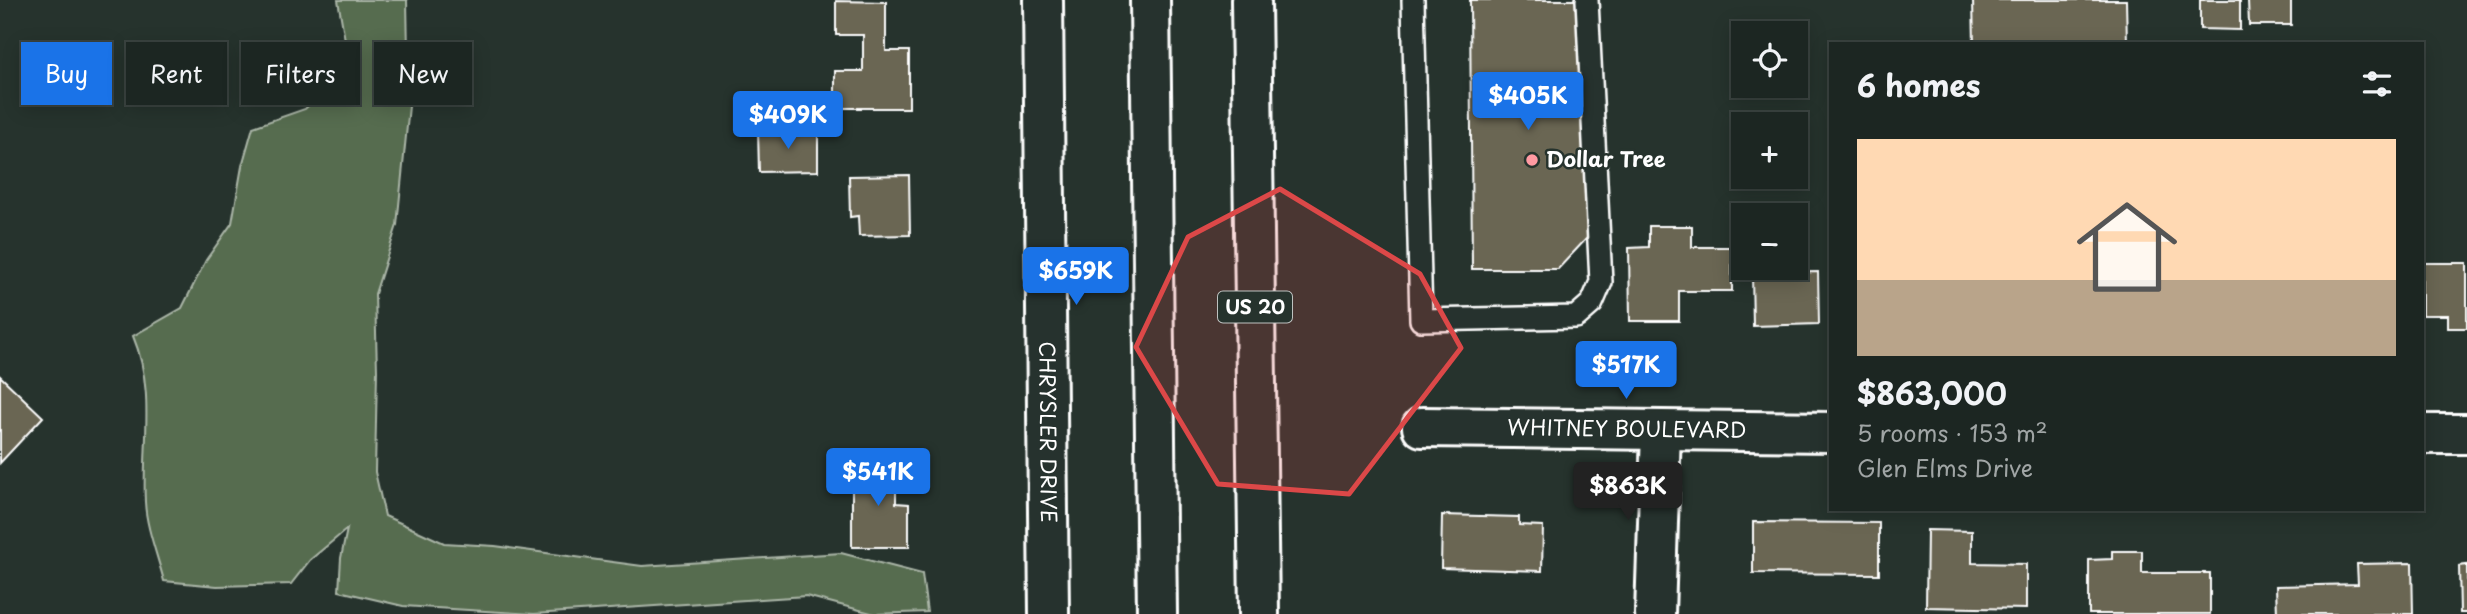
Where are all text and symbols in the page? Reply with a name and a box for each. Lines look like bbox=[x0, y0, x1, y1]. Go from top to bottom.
map controls bbox=[1731, 21, 1808, 280]
button: locate bbox=[1731, 21, 1808, 98]
chip: Buy bbox=[21, 42, 112, 105]
chip: Rent bbox=[126, 42, 227, 105]
chip: Filters bbox=[241, 42, 360, 105]
chip: New bbox=[374, 42, 472, 105]
text: 6 homes bbox=[1857, 62, 1980, 107]
icon: filters bbox=[2358, 65, 2396, 103]
pin: $405K bbox=[1479, 72, 1577, 132]
text: $405K bbox=[1488, 77, 1568, 112]
pin: $409K bbox=[739, 92, 837, 151]
text: $409K bbox=[749, 96, 827, 131]
button: + bbox=[1731, 112, 1808, 189]
place label: Dollar Tree bbox=[1546, 142, 1666, 174]
marker: Dollar Tree bbox=[1524, 152, 1540, 168]
icon: home bbox=[2064, 184, 2190, 310]
button: − bbox=[1731, 203, 1808, 280]
pin: $659K bbox=[1027, 247, 1125, 307]
text: $659K bbox=[1039, 252, 1113, 287]
road number: US 20 bbox=[1218, 292, 1292, 322]
street label: CHRYSLER DRIVE bbox=[1032, 341, 1066, 523]
pin: $517K bbox=[1577, 342, 1675, 401]
text: $517K bbox=[1592, 346, 1660, 381]
text: $863,000 bbox=[1857, 370, 2007, 415]
street label: WHITNEY BOULEVARD bbox=[1507, 410, 1747, 445]
text: 5 rooms · 153 m² bbox=[1857, 415, 2048, 450]
pin: $541K bbox=[829, 448, 927, 508]
text: Glen Elms Drive bbox=[1857, 450, 2033, 485]
text: $541K bbox=[842, 453, 914, 488]
pin: $863K bbox=[1579, 462, 1677, 522]
text: $863K bbox=[1589, 467, 1667, 502]

